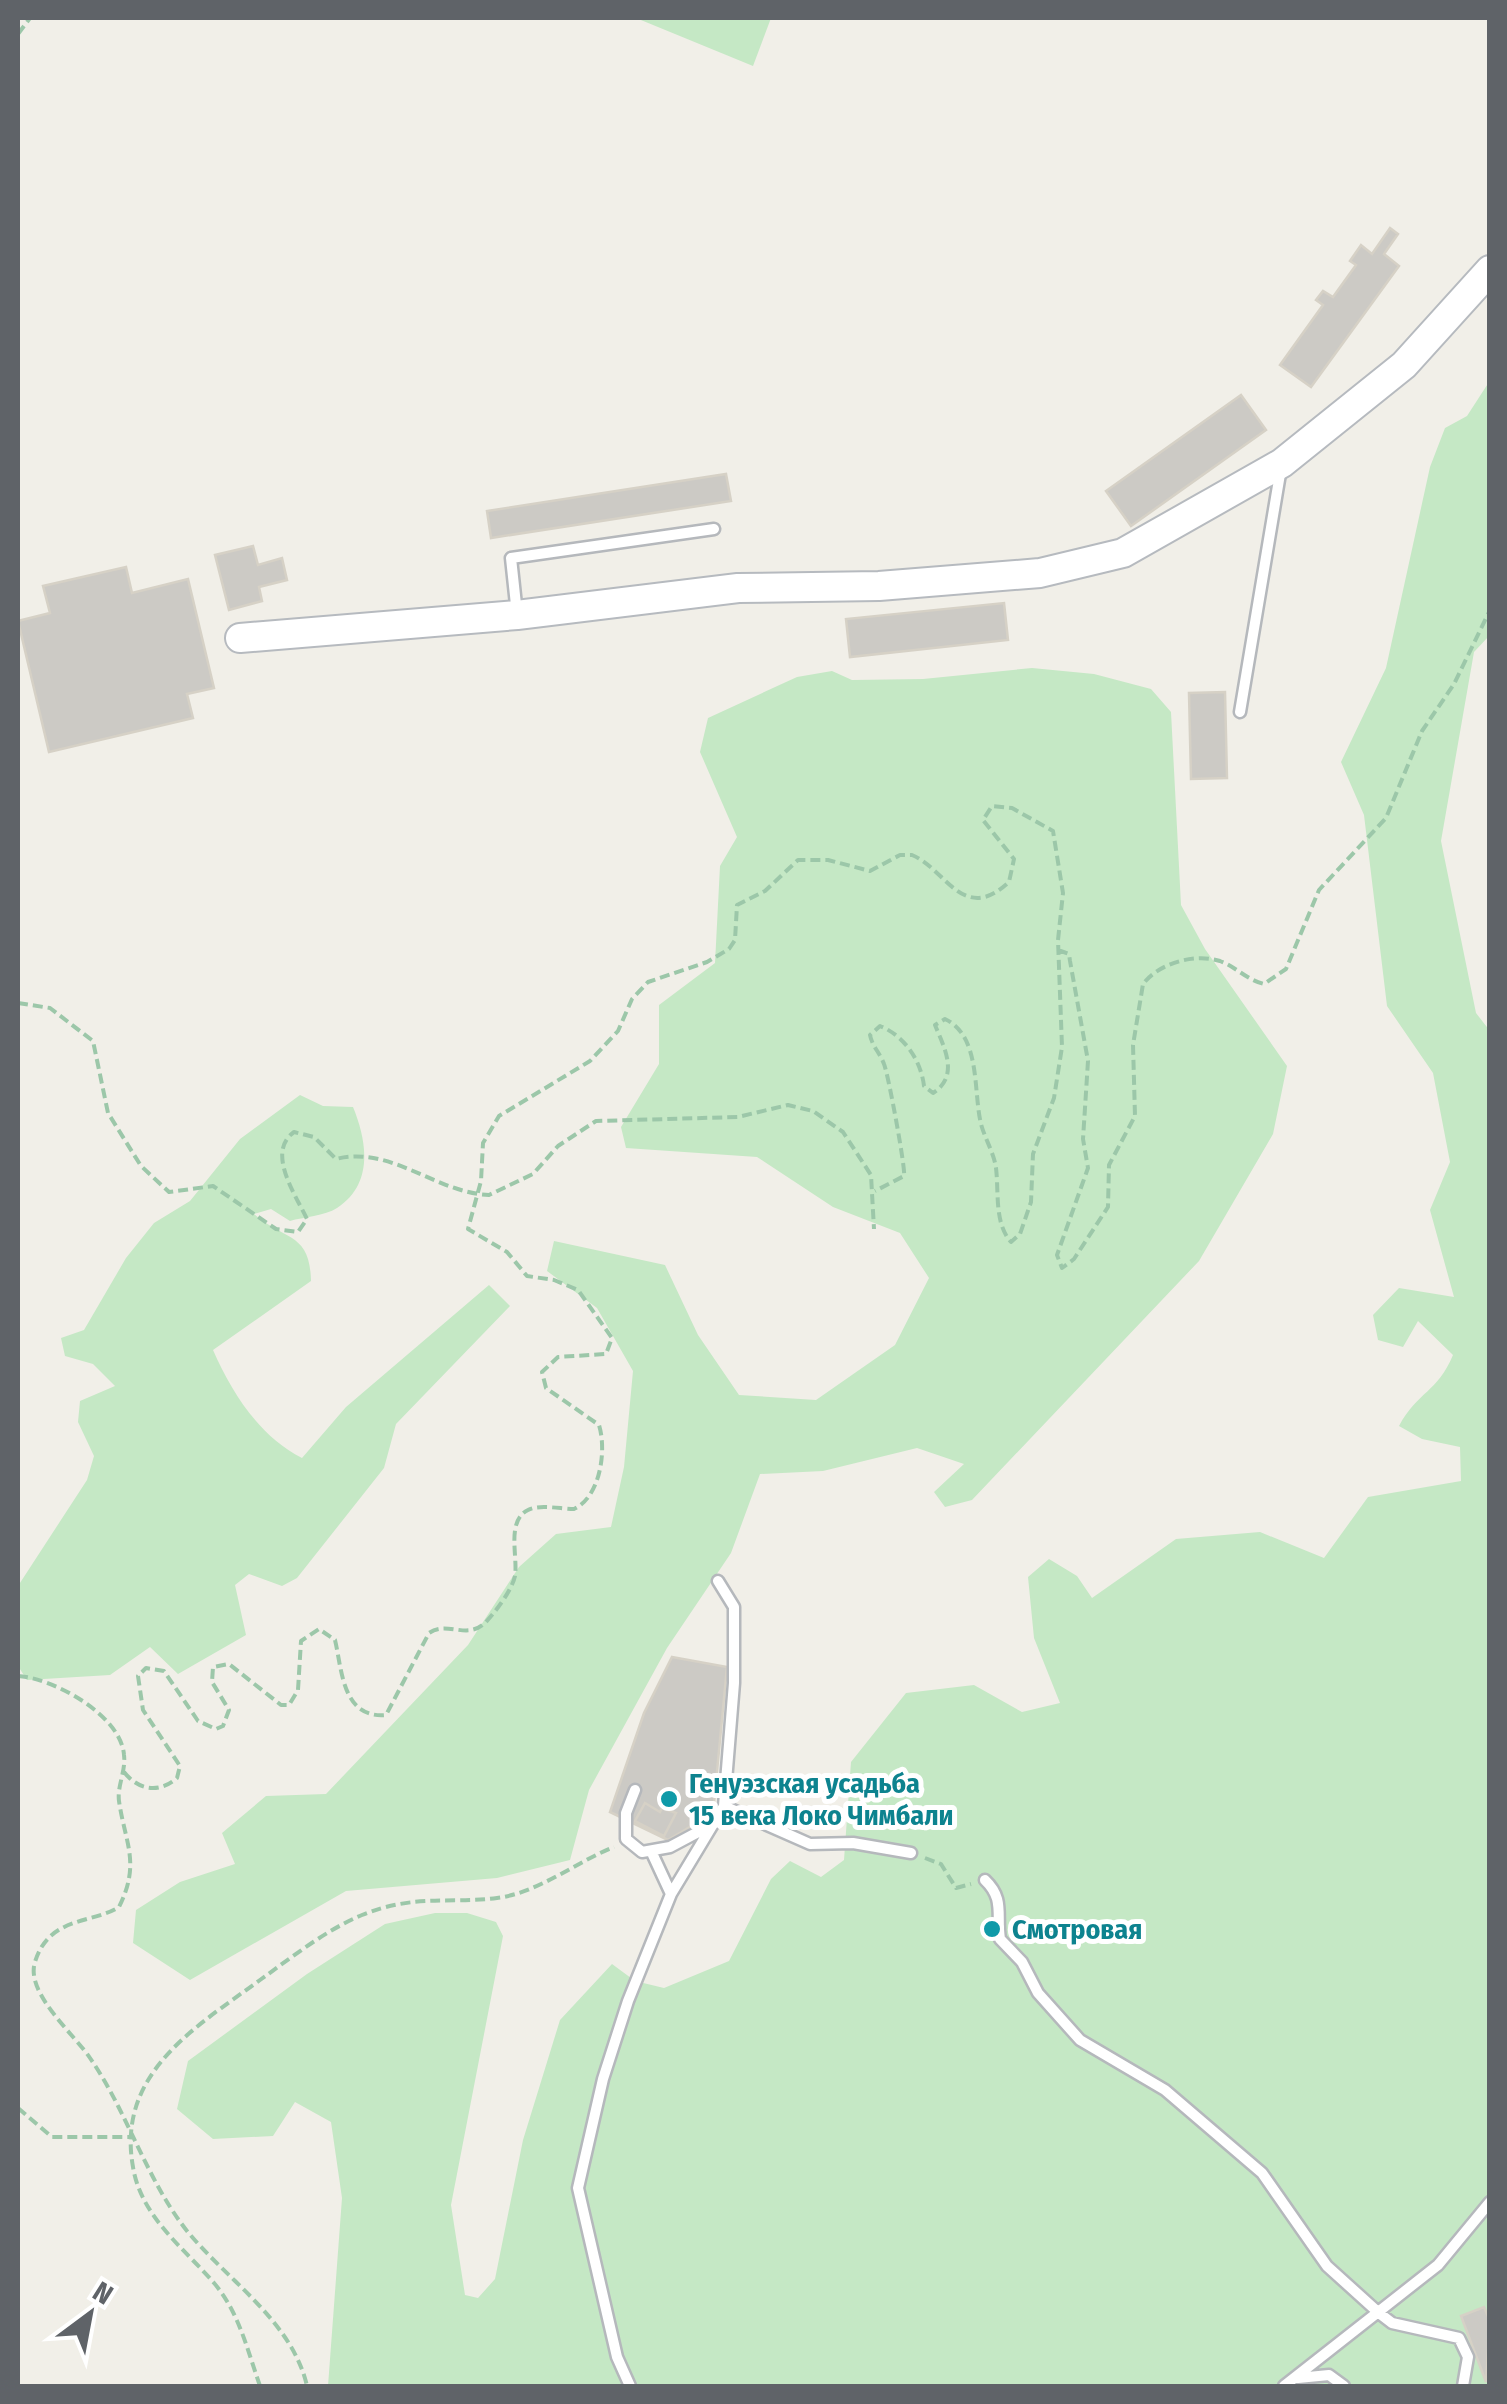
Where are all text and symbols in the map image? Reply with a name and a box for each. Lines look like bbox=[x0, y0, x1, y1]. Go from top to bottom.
place label: Генуэзская усадьба 15 века Локо Чимбали bbox=[689, 1767, 954, 1832]
marker: Генуэзская усадьба 15 века Локо Чимбали bbox=[658, 1788, 680, 1810]
place label: Смотровая bbox=[1012, 1913, 1142, 1946]
marker: Смотровая bbox=[981, 1918, 1003, 1940]
north arrow bbox=[40, 2264, 140, 2364]
text: N bbox=[87, 2275, 119, 2312]

